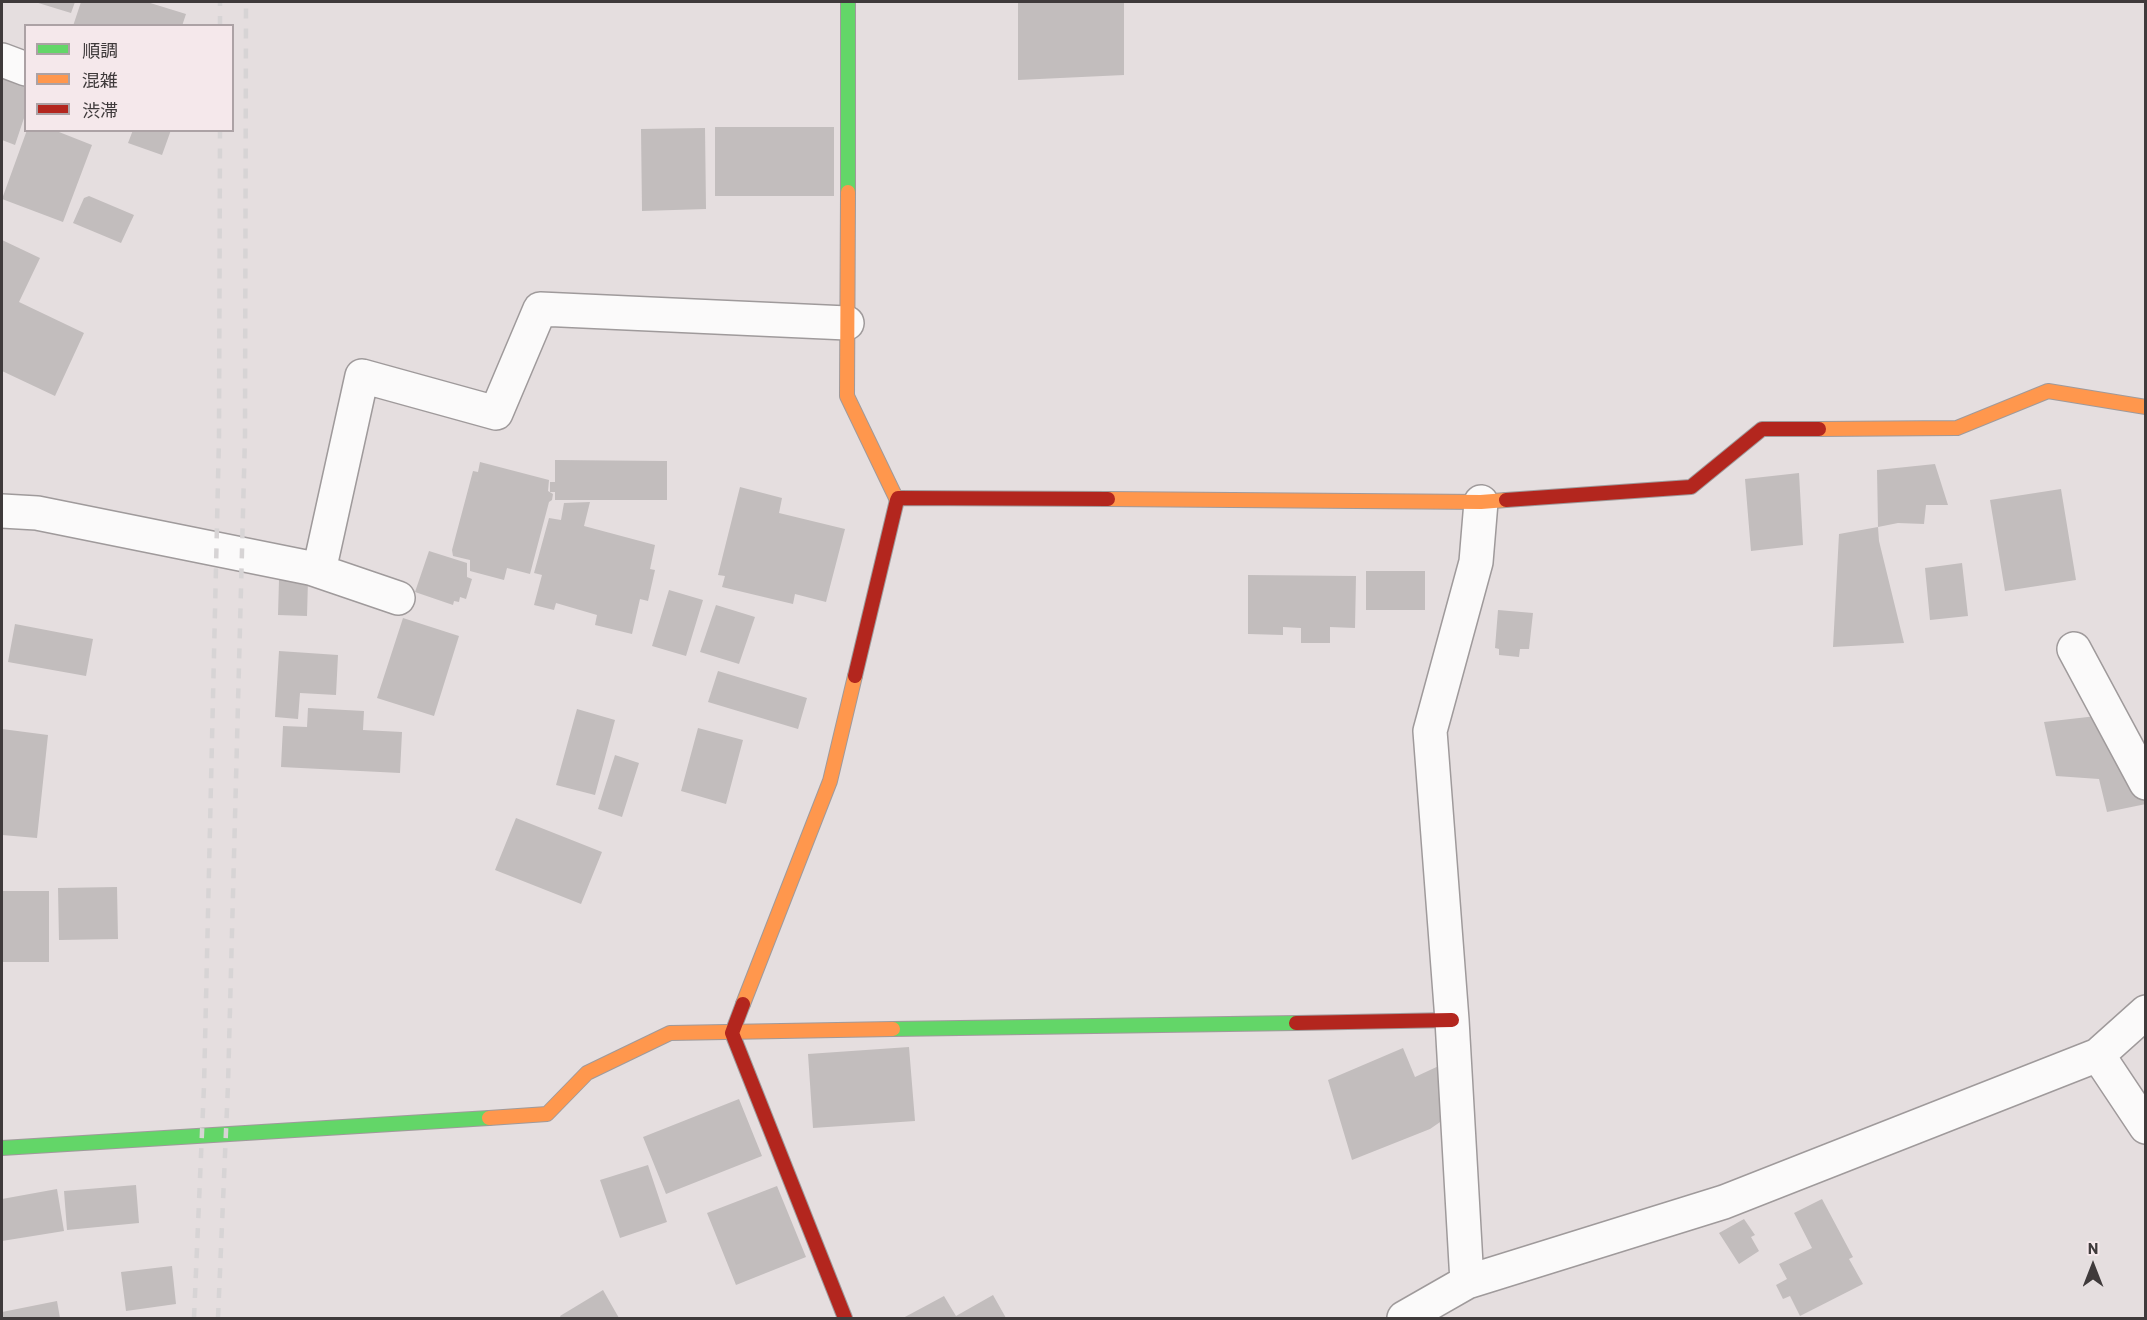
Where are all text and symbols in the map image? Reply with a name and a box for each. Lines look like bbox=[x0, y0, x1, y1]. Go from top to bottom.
legend bbox=[24, 24, 234, 132]
text: 順調 bbox=[82, 39, 118, 61]
text: 混雑 bbox=[82, 69, 118, 91]
text: 渋滞 bbox=[82, 99, 118, 121]
north arrow bbox=[2063, 1236, 2123, 1296]
text: N bbox=[2088, 1238, 2098, 1257]

